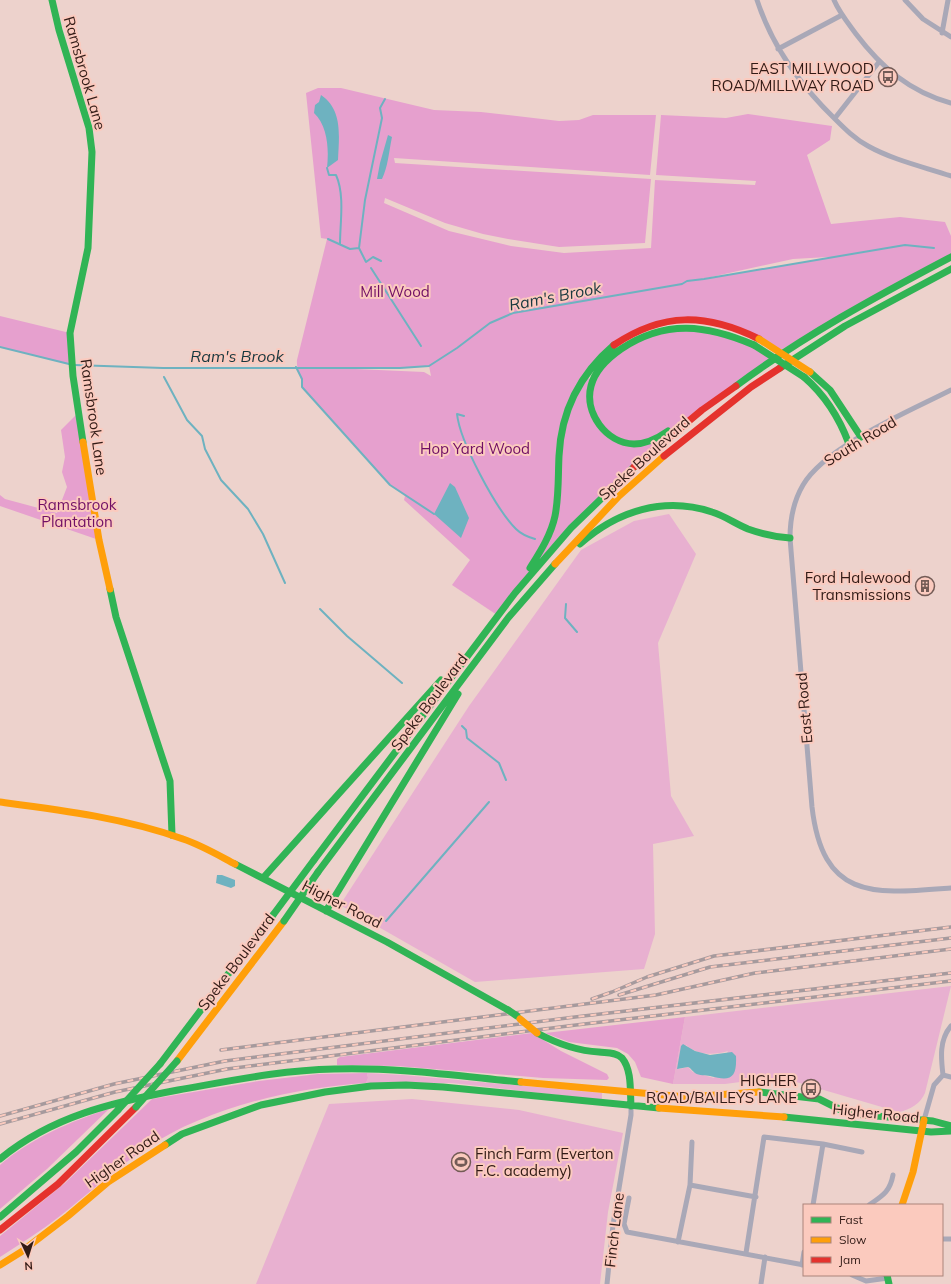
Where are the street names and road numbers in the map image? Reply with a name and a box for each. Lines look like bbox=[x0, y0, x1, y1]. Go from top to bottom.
street label: Ramsbrook Lane bbox=[60, 14, 110, 132]
street label: Ramsbrook Lane bbox=[76, 358, 112, 476]
street label: Speke Boulevard bbox=[594, 412, 694, 504]
street label: South Road bbox=[820, 412, 900, 470]
street label: Speke Boulevard bbox=[386, 650, 472, 754]
street label: East Road bbox=[791, 672, 817, 744]
street label: Higher Road bbox=[299, 876, 385, 932]
street label: Speke Boulevard bbox=[193, 910, 279, 1014]
street label: Higher Road bbox=[832, 1099, 920, 1127]
street label: Higher Road bbox=[81, 1126, 163, 1192]
street label: Finch Lane bbox=[600, 1192, 628, 1268]

